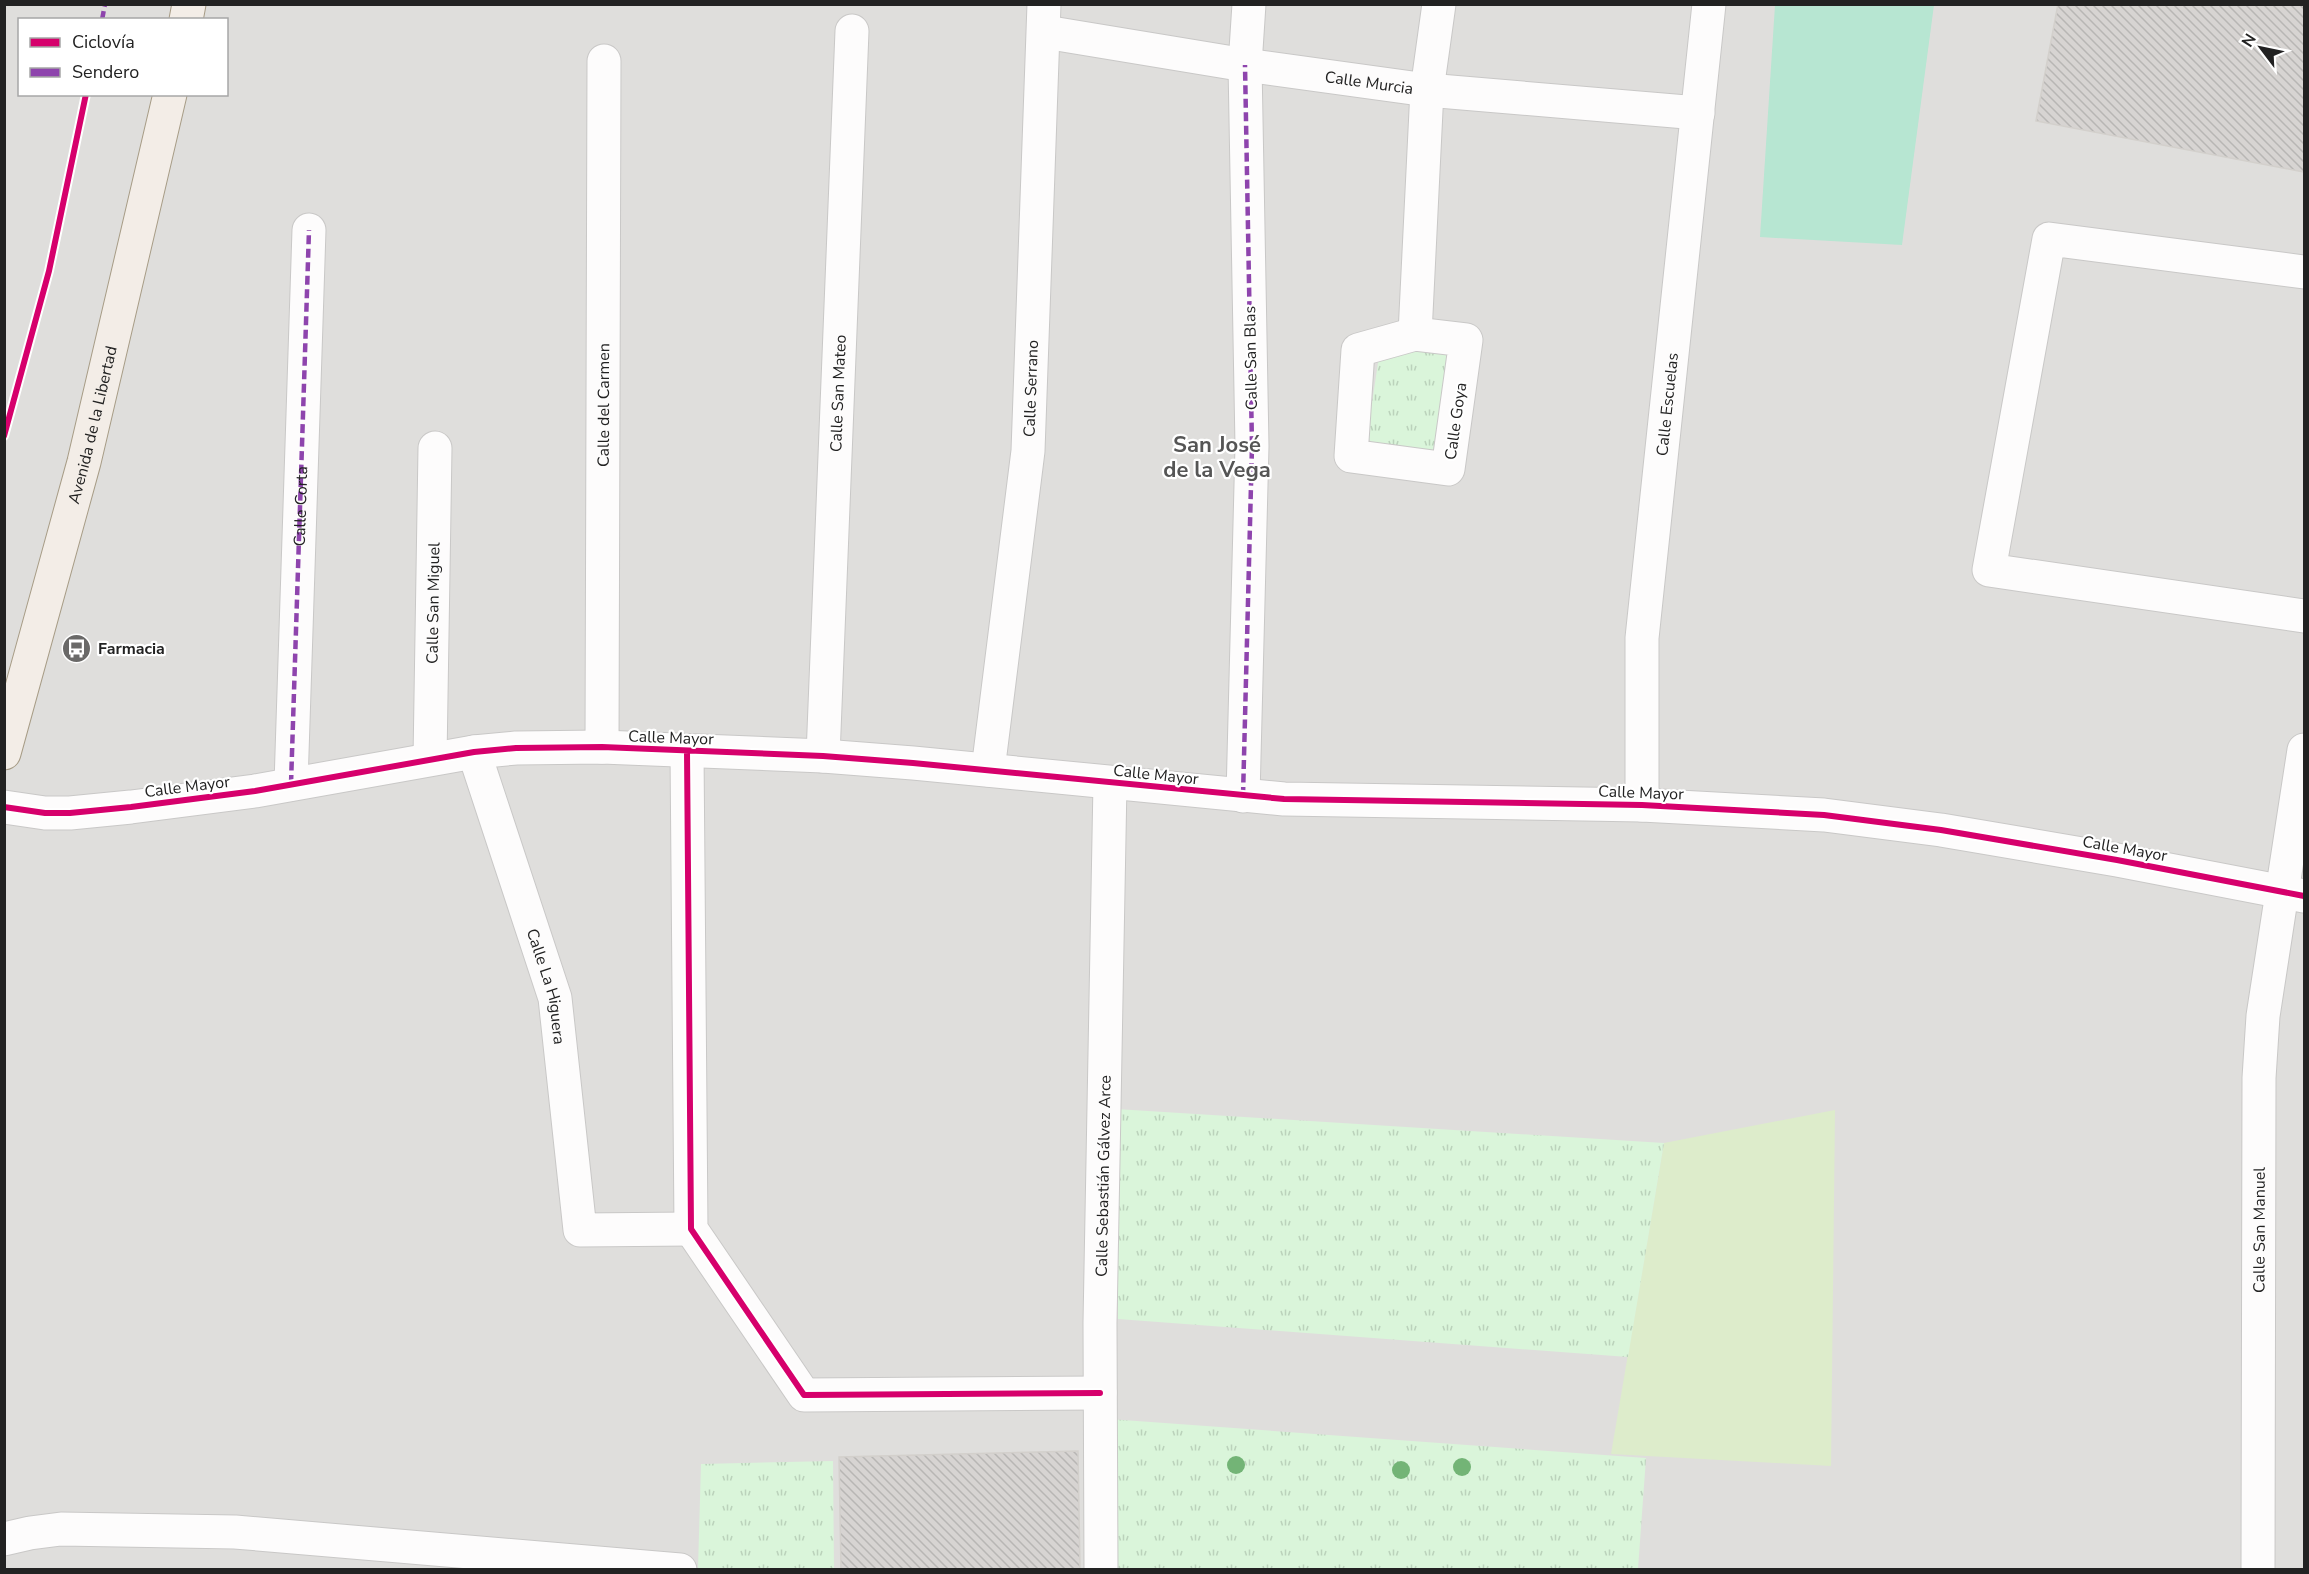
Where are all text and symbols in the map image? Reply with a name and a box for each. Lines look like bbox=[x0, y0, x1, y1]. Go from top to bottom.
legend bbox=[18, 18, 228, 96]
north arrow bbox=[2231, 18, 2291, 78]
text: Ciclovía bbox=[72, 30, 135, 54]
text: N bbox=[2237, 30, 2262, 51]
text: Sendero bbox=[72, 60, 139, 84]
street label: Calle Murcia bbox=[1323, 66, 1415, 100]
street label: Calle San Blas bbox=[1239, 306, 1263, 410]
street label: Calle San Mateo bbox=[825, 334, 852, 453]
street label: Calle Serrano bbox=[1019, 339, 1044, 438]
street label: Calle del Carmen bbox=[593, 343, 615, 467]
street label: Avenida de la Libertad bbox=[63, 344, 123, 506]
street label: Calle Escuelas bbox=[1651, 352, 1684, 457]
street label: Calle Goya bbox=[1440, 381, 1472, 461]
district label: San José de la Vega bbox=[1163, 430, 1271, 485]
street label: Calle Corta bbox=[289, 466, 313, 547]
street label: Calle San Miguel bbox=[422, 542, 445, 664]
bus stop icon: Farmacia bbox=[61, 632, 93, 664]
place label: Farmacia bbox=[98, 638, 165, 660]
street label: Calle Mayor bbox=[628, 726, 715, 750]
street label: Calle Mayor bbox=[1112, 760, 1200, 790]
street label: Calle Mayor bbox=[143, 771, 231, 803]
street label: Calle Mayor bbox=[1598, 781, 1685, 805]
street label: Calle Mayor bbox=[2081, 831, 2169, 867]
street label: Calle La Higuera bbox=[521, 926, 570, 1046]
street label: Calle Sebastián Gálvez Arce bbox=[1091, 1075, 1117, 1277]
street label: Calle San Manuel bbox=[2249, 1167, 2271, 1293]

